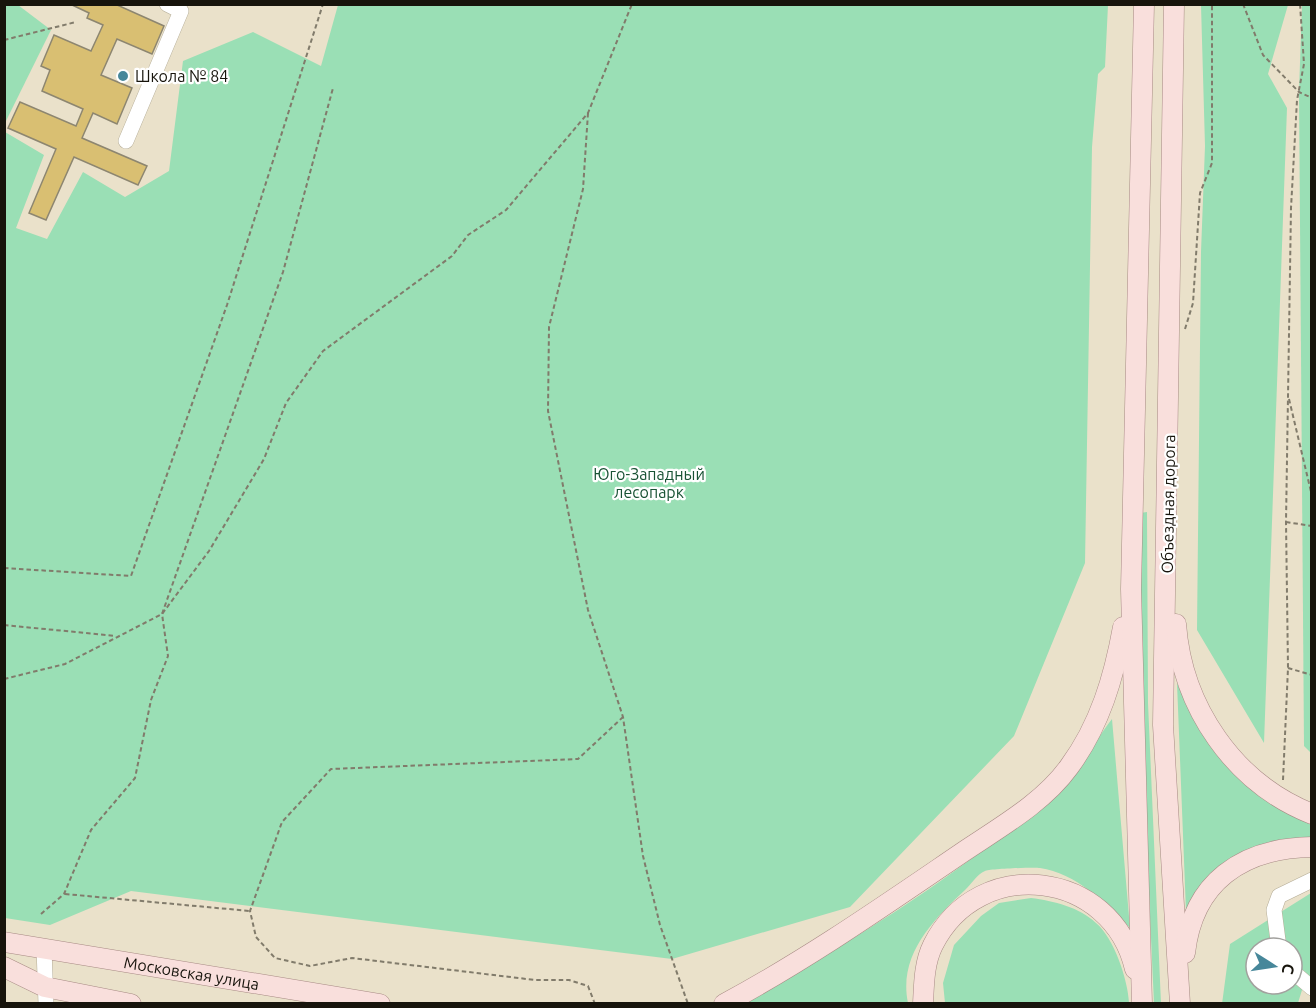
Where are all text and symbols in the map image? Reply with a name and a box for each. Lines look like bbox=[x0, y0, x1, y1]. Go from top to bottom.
place label: Школа № 84 bbox=[135, 67, 228, 85]
marker: Школа № 84 bbox=[116, 69, 130, 83]
street label: Объездная дорога bbox=[1158, 434, 1178, 574]
park label: Юго-Западный лесопарк bbox=[593, 465, 705, 501]
north arrow bbox=[1244, 936, 1304, 996]
street label: Московская улица bbox=[122, 953, 260, 993]
text: С bbox=[1279, 962, 1299, 976]

